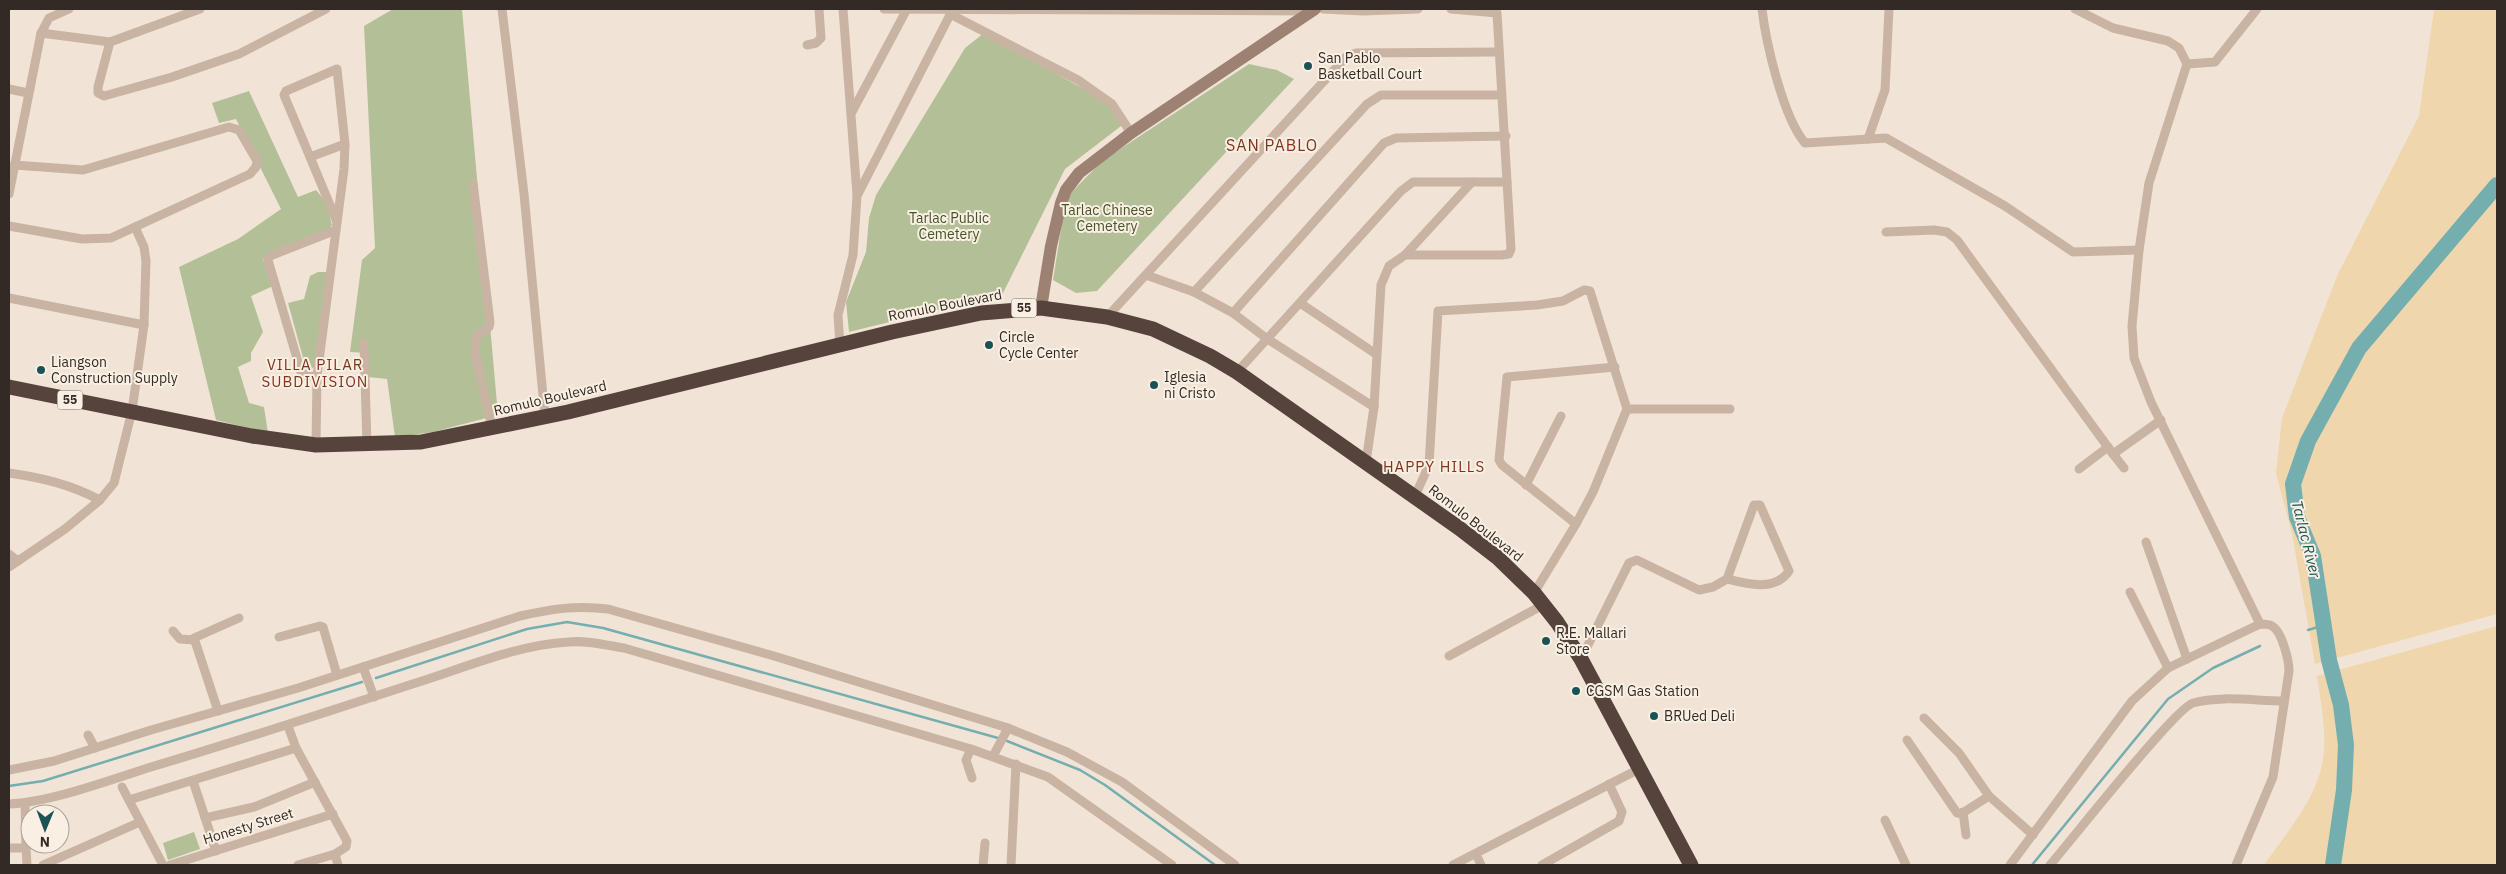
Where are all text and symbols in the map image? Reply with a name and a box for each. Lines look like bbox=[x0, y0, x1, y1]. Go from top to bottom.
place label: San Pablo Basketball Court bbox=[1318, 49, 1422, 83]
marker: San Pablo Basketball Court bbox=[1302, 60, 1314, 72]
district label: SAN PABLO bbox=[1226, 135, 1318, 155]
park label: Tarlac Chinese Cemetery bbox=[1061, 201, 1153, 235]
park label: Tarlac Public Cemetery bbox=[909, 209, 989, 243]
street label: Romulo Boulevard bbox=[887, 285, 1003, 325]
road number: 55 bbox=[1012, 298, 1036, 318]
place label: Circle Cycle Center bbox=[999, 328, 1078, 362]
marker: Circle Cycle Center bbox=[983, 339, 995, 351]
place label: Liangson Construction Supply bbox=[51, 353, 178, 387]
district label: VILLA PILAR SUBDIVISION bbox=[262, 355, 368, 391]
marker: Liangson Construction Supply bbox=[35, 364, 47, 376]
place label: Iglesia ni Cristo bbox=[1164, 368, 1216, 402]
street label: Romulo Boulevard bbox=[492, 376, 608, 420]
marker: Iglesia ni Cristo bbox=[1148, 379, 1160, 391]
road number: 55 bbox=[58, 390, 82, 410]
district label: HAPPY HILLS bbox=[1383, 457, 1485, 476]
street label: Romulo Boulevard bbox=[1425, 480, 1527, 566]
water label: Tarlac River bbox=[2288, 498, 2325, 580]
place label: R.E. Mallari Store bbox=[1556, 624, 1627, 658]
marker: R.E. Mallari Store bbox=[1540, 635, 1552, 647]
place label: CGSM Gas Station bbox=[1586, 682, 1699, 700]
marker: CGSM Gas Station bbox=[1570, 685, 1582, 697]
place label: BRUed Deli bbox=[1664, 707, 1735, 725]
marker: BRUed Deli bbox=[1648, 710, 1660, 722]
north arrow bbox=[20, 804, 70, 854]
street label: Honesty Street bbox=[201, 804, 296, 848]
text: N bbox=[40, 833, 50, 851]

